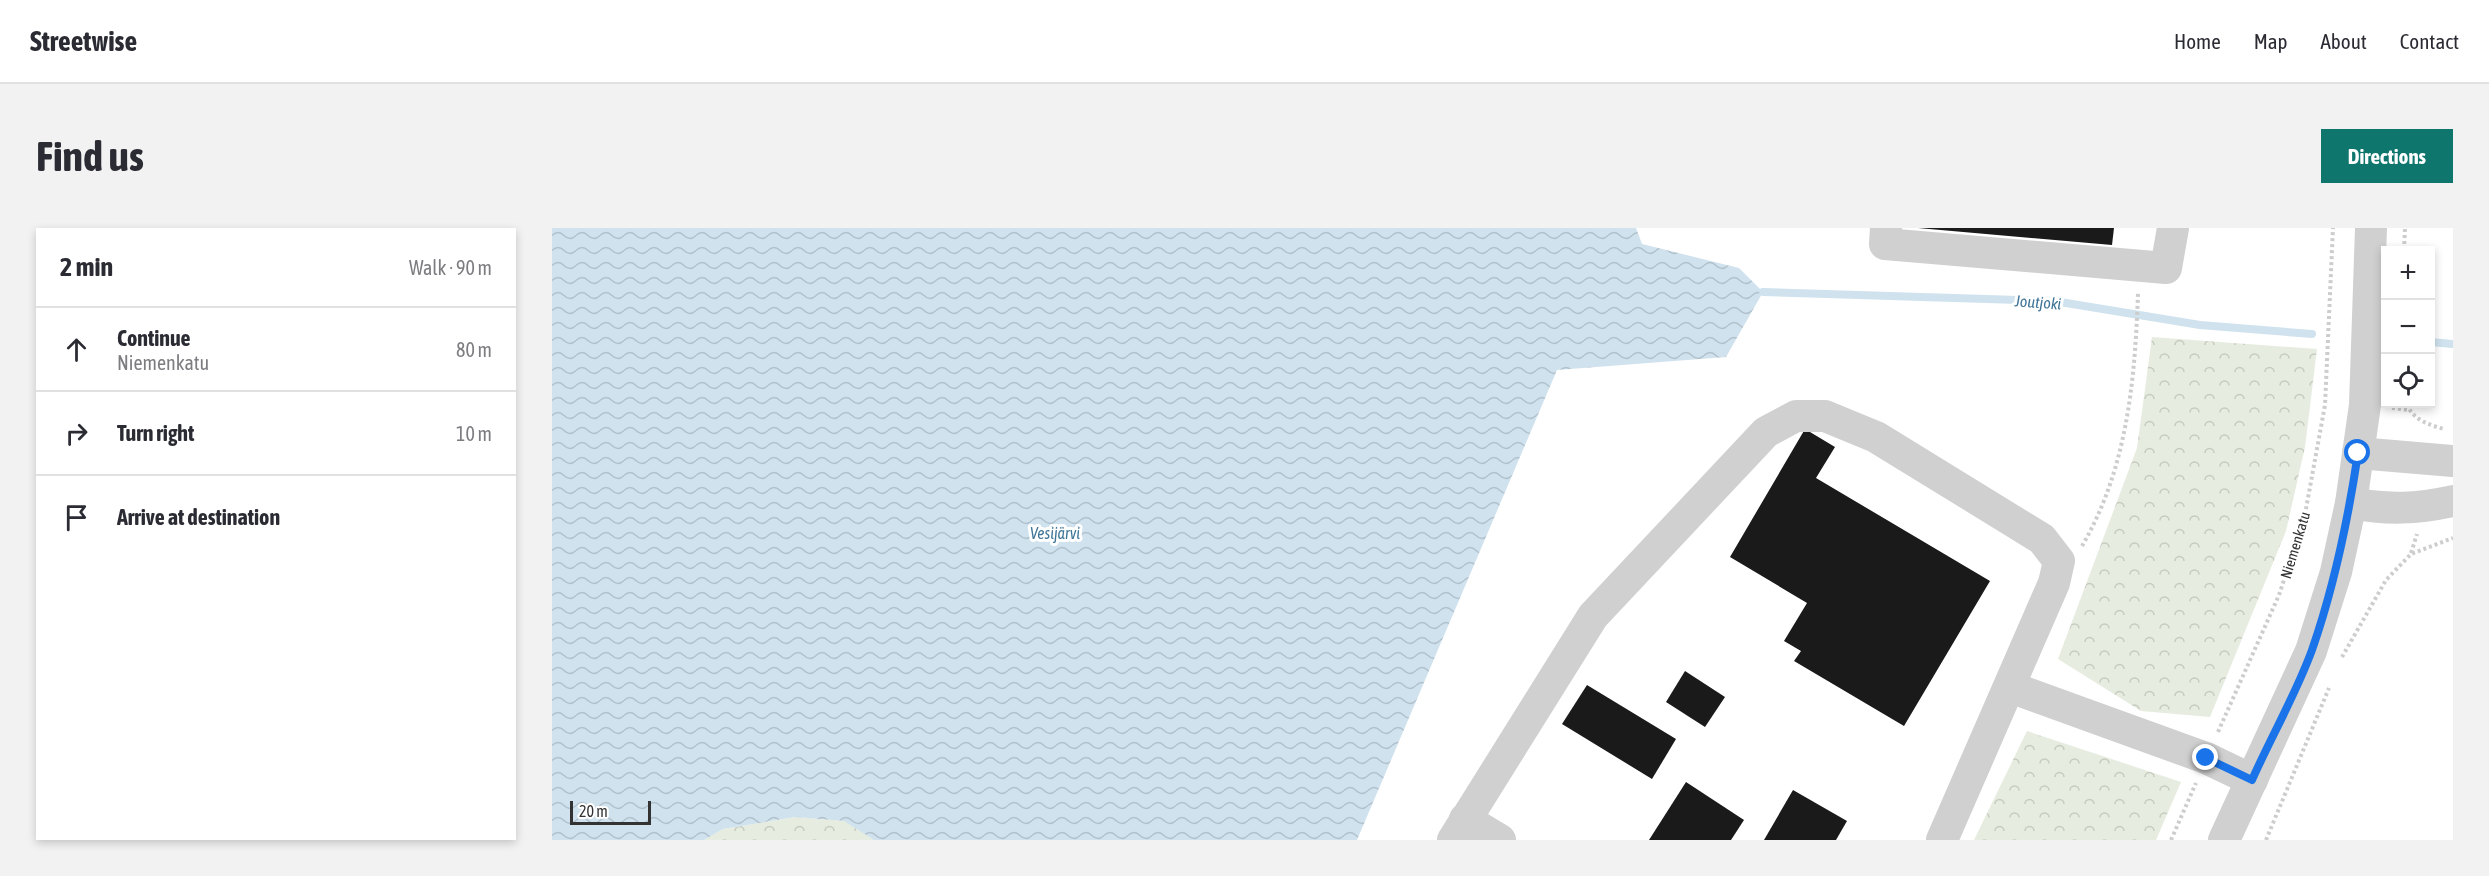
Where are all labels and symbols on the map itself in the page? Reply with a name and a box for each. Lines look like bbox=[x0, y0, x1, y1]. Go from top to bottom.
water label: Joutjoki bbox=[2013, 291, 2062, 314]
route start bbox=[2344, 439, 2370, 465]
street label: Niemenkatu bbox=[2277, 509, 2313, 581]
water label: Vesijärvi bbox=[1030, 524, 1080, 543]
route end bbox=[2192, 744, 2218, 770]
scale bar bbox=[570, 798, 651, 826]

